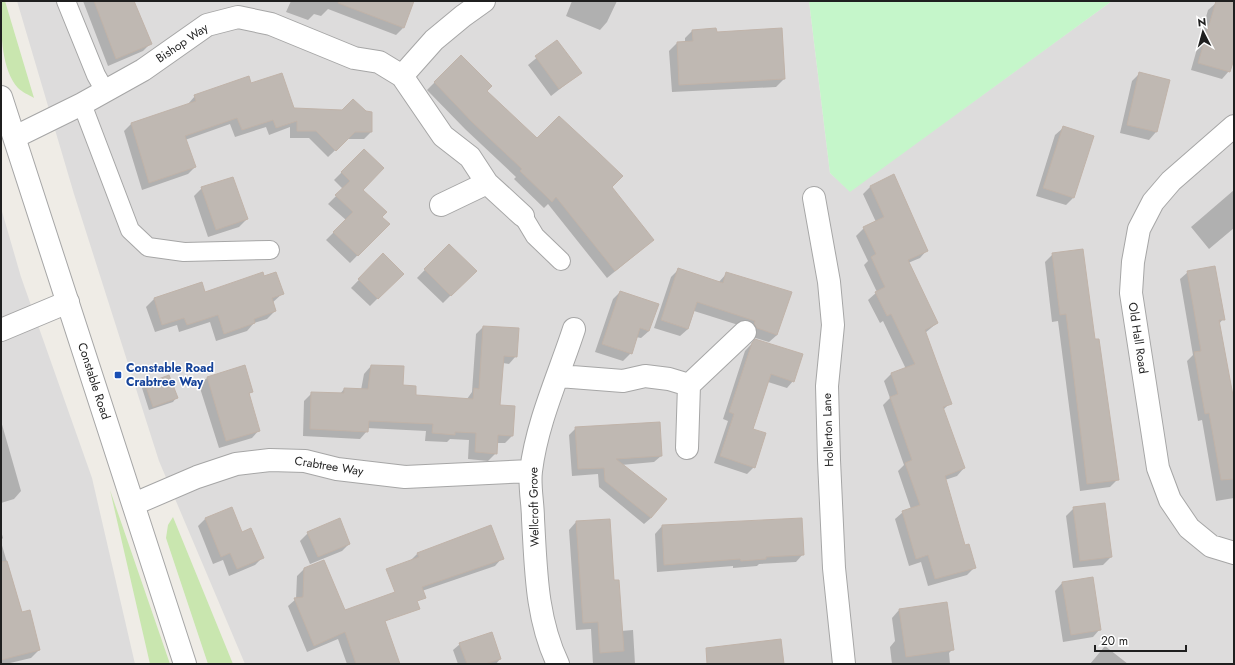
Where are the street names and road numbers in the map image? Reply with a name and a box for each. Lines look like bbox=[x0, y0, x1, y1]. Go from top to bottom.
street label: Bishop Way bbox=[152, 18, 212, 67]
street label: Old Hall Road bbox=[1123, 301, 1153, 375]
street label: Constable Road bbox=[73, 340, 115, 422]
street label: Hollerton Lane bbox=[818, 393, 838, 467]
street label: Crabtree Way bbox=[293, 452, 365, 480]
street label: Wellcroft Grove bbox=[524, 467, 544, 547]

